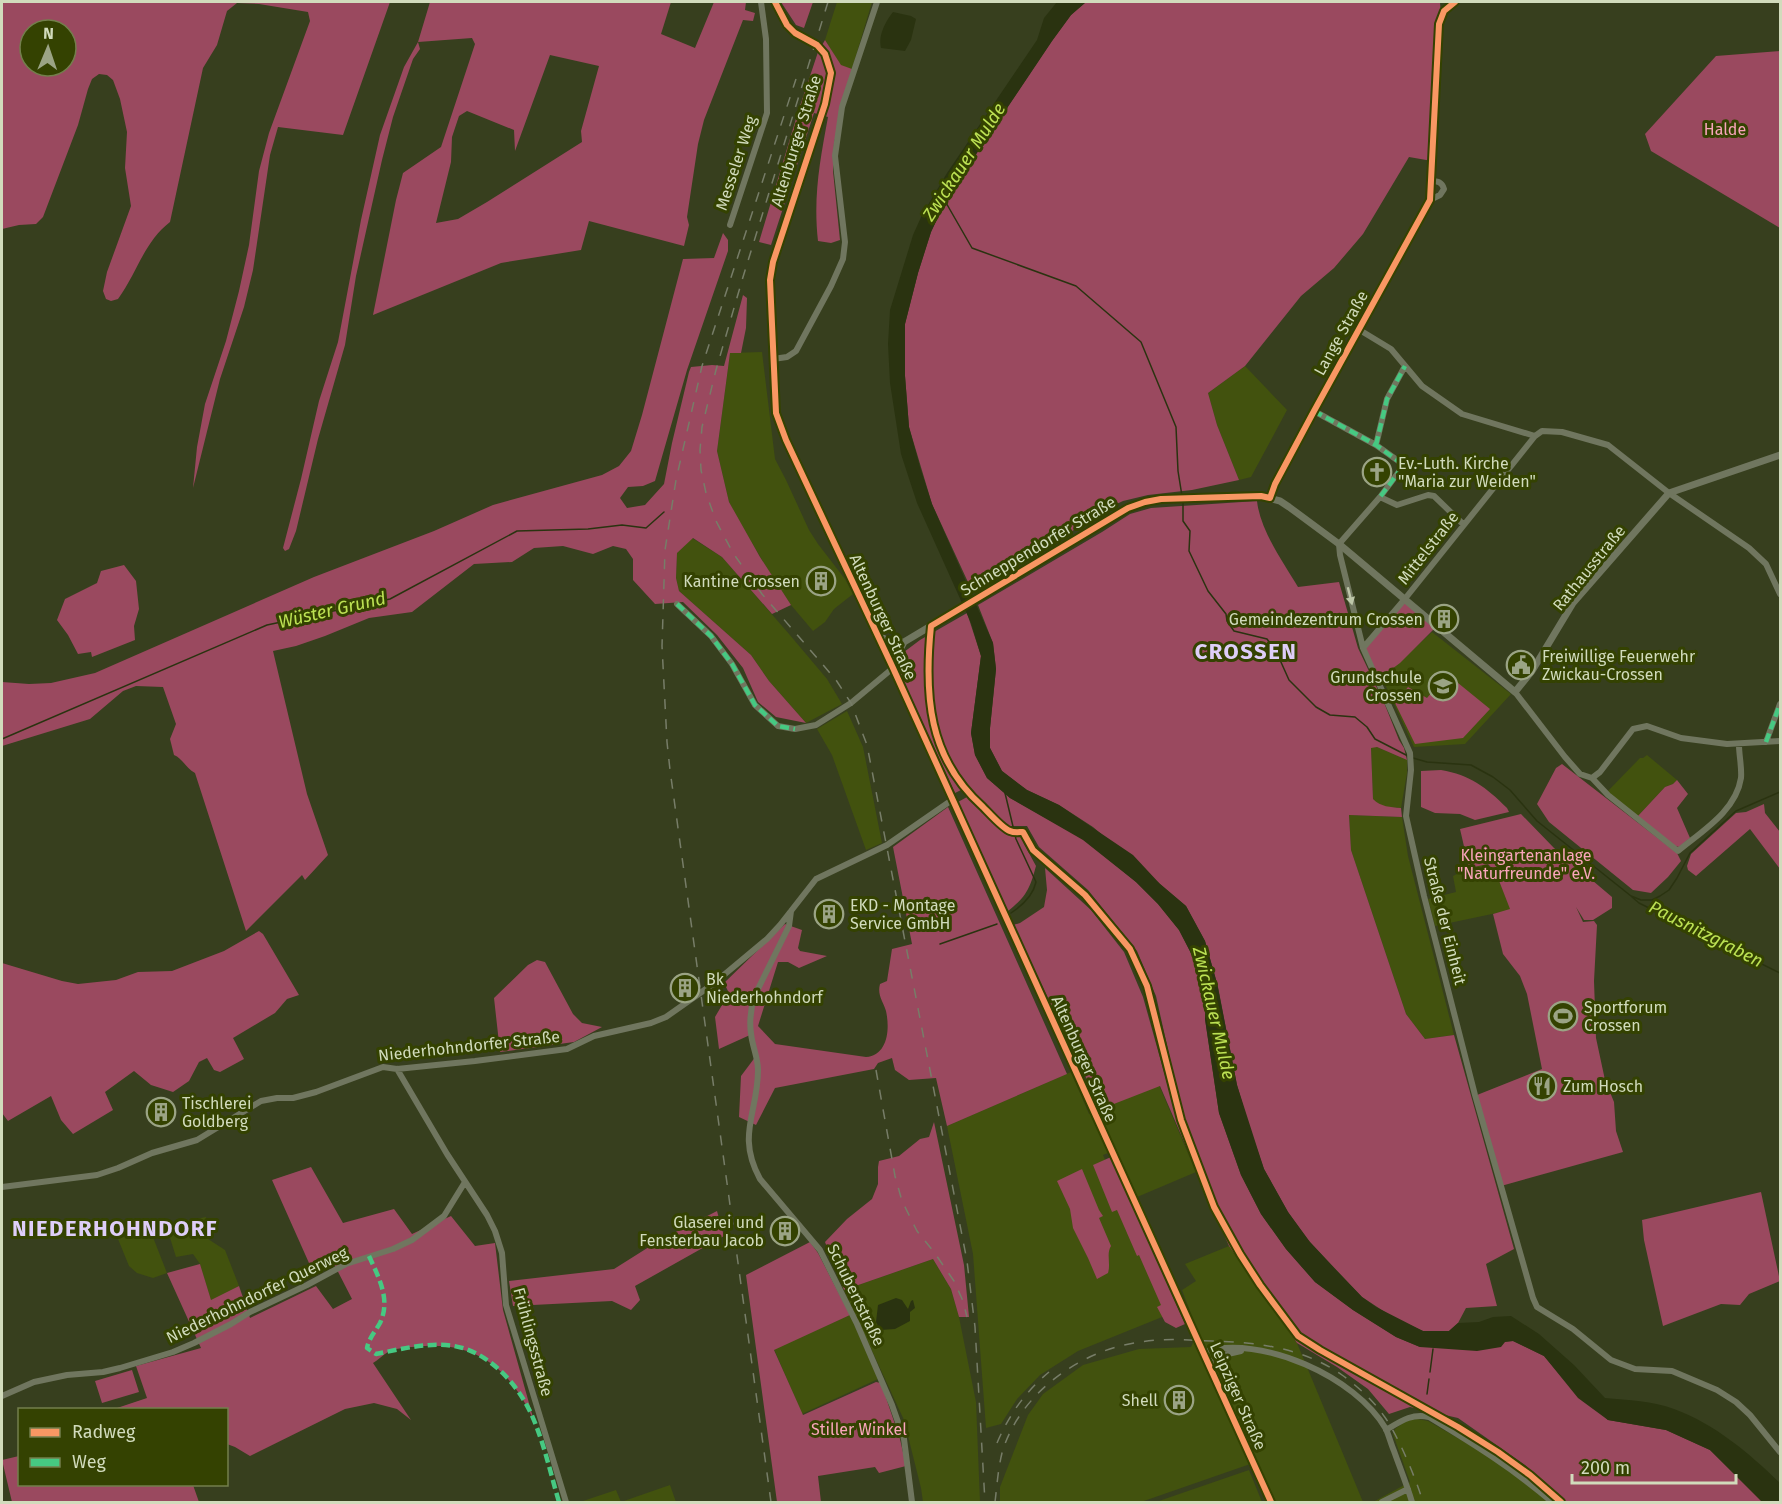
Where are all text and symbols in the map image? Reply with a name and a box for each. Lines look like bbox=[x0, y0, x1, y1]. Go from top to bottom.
north arrow bbox=[18, 18, 78, 78]
text: N bbox=[43, 24, 54, 43]
street label: Altenburger Straße bbox=[767, 73, 825, 209]
water label: Zwickauer Mulde bbox=[917, 99, 1010, 226]
street label: Messeler Weg bbox=[712, 113, 760, 213]
park label: Halde bbox=[1704, 120, 1746, 139]
street label: Lange Straße bbox=[1310, 287, 1372, 379]
place label: Ev.-Luth. Kirche "Maria zur Weiden" bbox=[1398, 454, 1536, 491]
church icon: Ev.-Luth. Kirche "Maria zur Weiden" bbox=[1361, 456, 1393, 488]
street label: Schneppendorfer Straße bbox=[957, 492, 1119, 600]
street label: Mittelstraße bbox=[1394, 508, 1462, 588]
street label: Rathausstraße bbox=[1549, 521, 1629, 615]
street label: Altenburger Straße bbox=[846, 551, 920, 683]
building icon: Kantine Crossen bbox=[805, 565, 837, 597]
place label: Kantine Crossen bbox=[683, 572, 800, 591]
water label: Wüster Grund bbox=[276, 587, 388, 633]
one-way arrow bbox=[1346, 587, 1356, 605]
building icon: Gemeindezentrum Crossen bbox=[1428, 603, 1460, 635]
place label: Gemeindezentrum Crossen bbox=[1229, 610, 1423, 629]
district label: CROSSEN bbox=[1195, 638, 1297, 665]
place label: Freiwillige Feuerwehr Zwickau-Crossen bbox=[1542, 647, 1696, 684]
public building icon: Freiwillige Feuerwehr Zwickau-Crossen bbox=[1505, 649, 1537, 681]
place label: Grundschule Crossen bbox=[1330, 668, 1422, 705]
school or university icon: Grundschule Crossen bbox=[1427, 670, 1459, 702]
park label: Kleingartenanlage "Naturfreunde" e.V. bbox=[1457, 846, 1595, 883]
street label: Straße der Einheit bbox=[1420, 855, 1470, 987]
place label: EKD - Montage Service GmbH bbox=[850, 896, 955, 933]
water label: Pausnitzgraben bbox=[1645, 896, 1767, 972]
building icon: EKD - Montage Service GmbH bbox=[813, 898, 845, 930]
water label: Zwickauer Mulde bbox=[1188, 943, 1240, 1082]
place label: Bk Niederhohndorf bbox=[706, 970, 824, 1007]
building icon: Bk Niederhohndorf bbox=[669, 972, 701, 1004]
street label: Altenburger Straße bbox=[1048, 993, 1120, 1125]
place label: Sportforum Crossen bbox=[1584, 998, 1667, 1035]
sports icon: Sportforum Crossen bbox=[1547, 1000, 1579, 1032]
street label: Niederhohndorfer Straße bbox=[377, 1027, 561, 1065]
restaurant icon: Zum Hosch bbox=[1526, 1070, 1558, 1102]
place label: Zum Hosch bbox=[1563, 1077, 1643, 1096]
place label: Tischlerei Goldberg bbox=[182, 1094, 252, 1131]
building icon: Tischlerei Goldberg bbox=[145, 1096, 177, 1128]
place label: Glaserei und Fensterbau Jacob bbox=[639, 1213, 764, 1250]
district label: NIEDERHOHNDORF bbox=[12, 1215, 218, 1242]
building icon: Glaserei und Fensterbau Jacob bbox=[769, 1215, 801, 1247]
street label: Schubertstraße bbox=[823, 1241, 889, 1349]
street label: Niederhohndorfer Querweg bbox=[163, 1242, 351, 1347]
street label: Frühlingsstraße bbox=[509, 1285, 557, 1399]
street label: Leipziger Straße bbox=[1206, 1339, 1270, 1453]
building icon: Shell bbox=[1163, 1384, 1195, 1416]
place label: Shell bbox=[1122, 1391, 1158, 1410]
legend bbox=[18, 1408, 228, 1486]
park label: Stiller Winkel bbox=[811, 1420, 907, 1439]
text: Radweg bbox=[72, 1421, 136, 1443]
scale bar bbox=[1572, 1447, 1736, 1485]
text: Weg bbox=[72, 1451, 106, 1473]
text: 200 m bbox=[1581, 1457, 1630, 1479]

